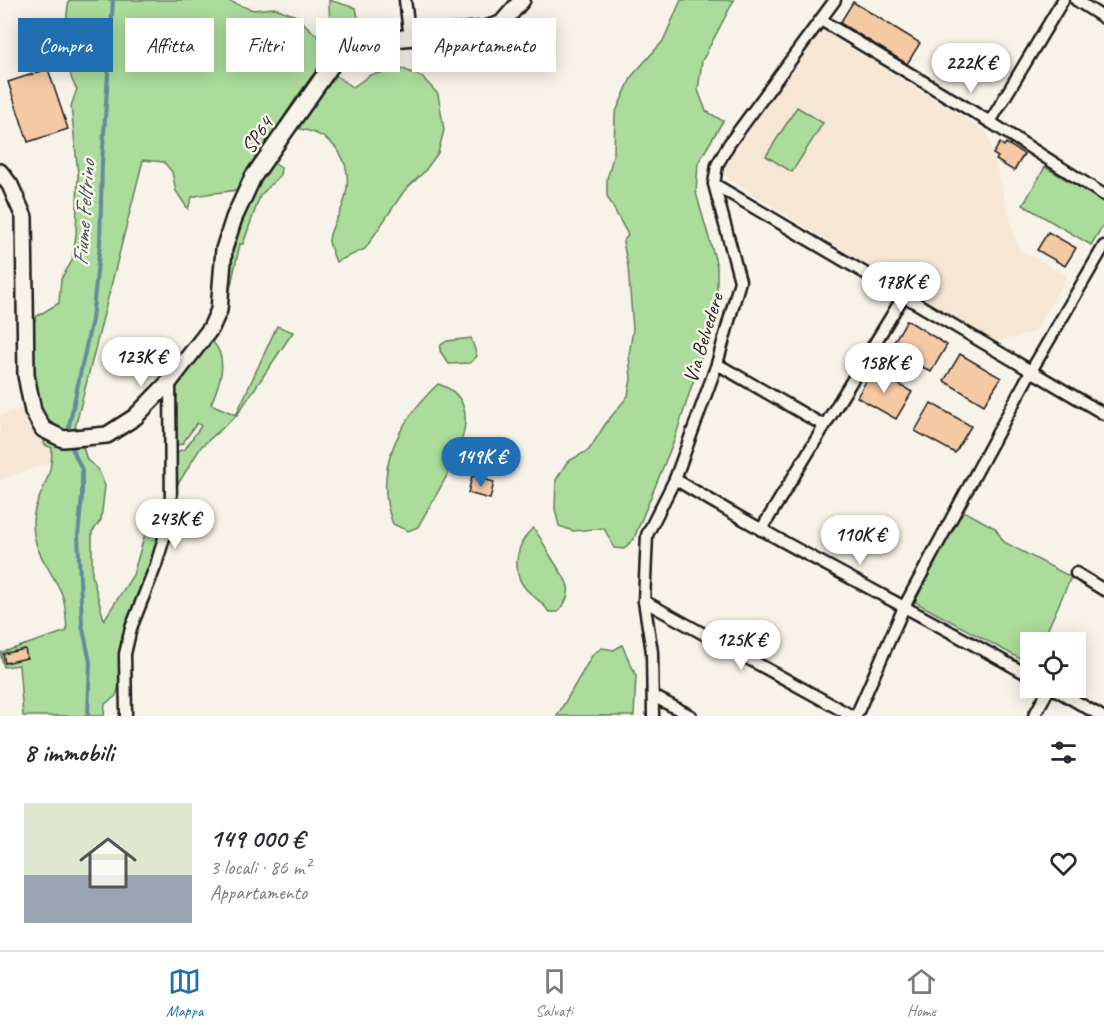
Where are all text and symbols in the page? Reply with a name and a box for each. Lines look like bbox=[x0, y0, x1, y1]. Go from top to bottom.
chip: Compra bbox=[18, 18, 113, 72]
chip: Affitta bbox=[125, 18, 214, 72]
chip: Filtri bbox=[226, 18, 304, 72]
chip: Nuovo bbox=[316, 18, 400, 72]
chip: Appartamento bbox=[412, 18, 556, 72]
pin: 222K € bbox=[922, 43, 1020, 94]
text: 222K € bbox=[946, 50, 997, 75]
street label: SP64 bbox=[235, 109, 280, 158]
water label: Fiume Feltrino bbox=[66, 156, 102, 266]
pin: 178K € bbox=[852, 262, 950, 313]
text: 178K € bbox=[876, 269, 926, 294]
street label: Via Belvedere bbox=[677, 289, 729, 386]
pin: 123K € bbox=[92, 337, 190, 388]
pin: 158K € bbox=[835, 343, 933, 394]
text: 123K € bbox=[116, 344, 167, 369]
text: 158K € bbox=[859, 350, 909, 375]
pin: 149K € bbox=[432, 437, 530, 488]
text: 149K € bbox=[456, 444, 506, 469]
pin: 243K € bbox=[126, 499, 224, 550]
text: 243K € bbox=[150, 506, 201, 531]
pin: 110K € bbox=[811, 515, 909, 566]
text: 110K € bbox=[835, 522, 886, 547]
pin: 125K € bbox=[692, 620, 790, 671]
text: 125K € bbox=[716, 627, 766, 652]
map controls bbox=[1020, 632, 1086, 698]
button: locate bbox=[1020, 632, 1086, 698]
text: 8 immobili bbox=[24, 736, 114, 769]
icon: filters bbox=[1047, 736, 1080, 769]
text: 149 000 € bbox=[210, 822, 304, 855]
icon: home bbox=[72, 827, 144, 899]
icon: heart bbox=[1047, 847, 1080, 880]
text: 3 locali · 86 m² bbox=[210, 855, 310, 880]
text: Appartamento bbox=[210, 880, 307, 905]
tab: Mappa bbox=[166, 965, 203, 1021]
tab: Salvati bbox=[535, 965, 573, 1021]
tab: Home bbox=[905, 965, 938, 1021]

